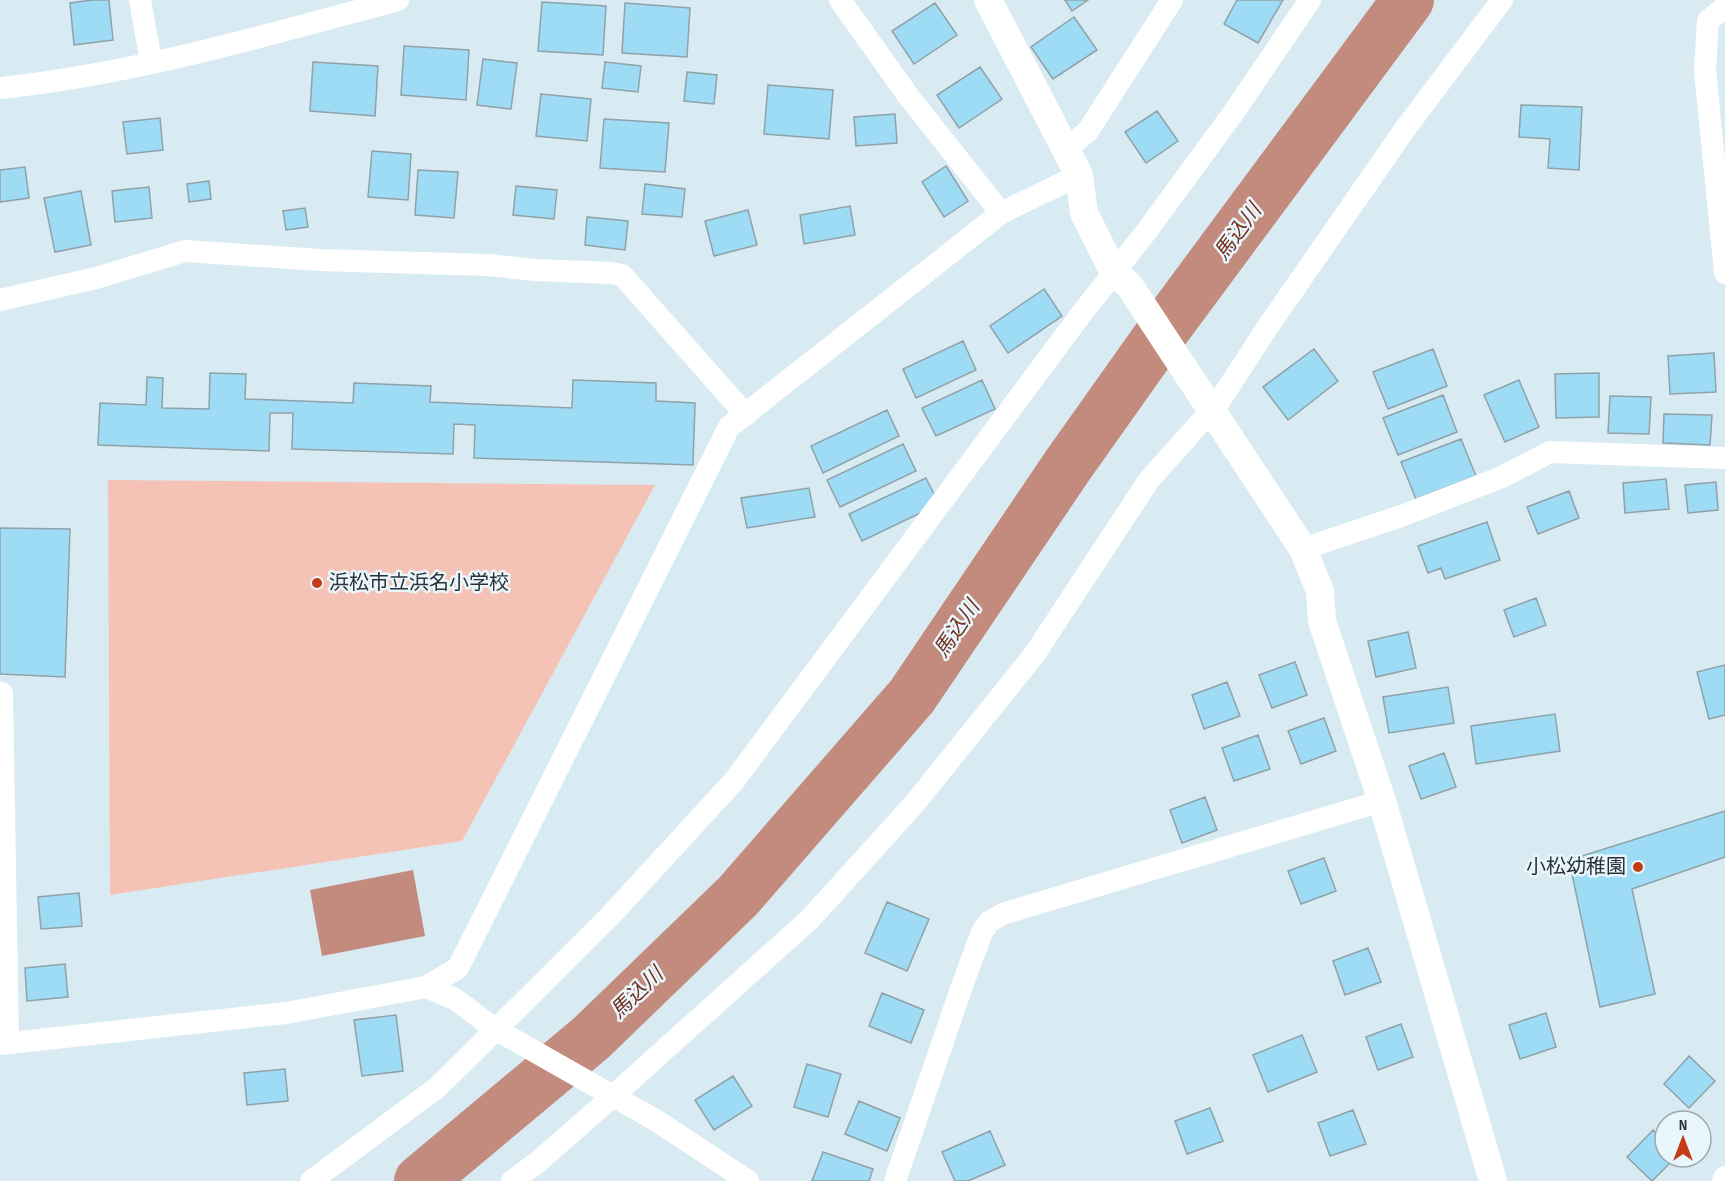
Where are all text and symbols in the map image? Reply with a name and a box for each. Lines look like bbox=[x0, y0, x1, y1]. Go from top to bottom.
water label: 馬込川 bbox=[1209, 198, 1268, 265]
place label: 浜松市立浜名小学校 bbox=[329, 571, 509, 595]
marker: 浜松市立浜名小学校 bbox=[310, 576, 324, 590]
water label: 馬込川 bbox=[929, 594, 986, 662]
place label: 小松幼稚園 bbox=[1526, 855, 1626, 879]
marker: 小松幼稚園 bbox=[1631, 860, 1645, 874]
water label: 馬込川 bbox=[606, 961, 670, 1024]
north arrow bbox=[1653, 1109, 1713, 1169]
text: N bbox=[1679, 1116, 1687, 1135]

